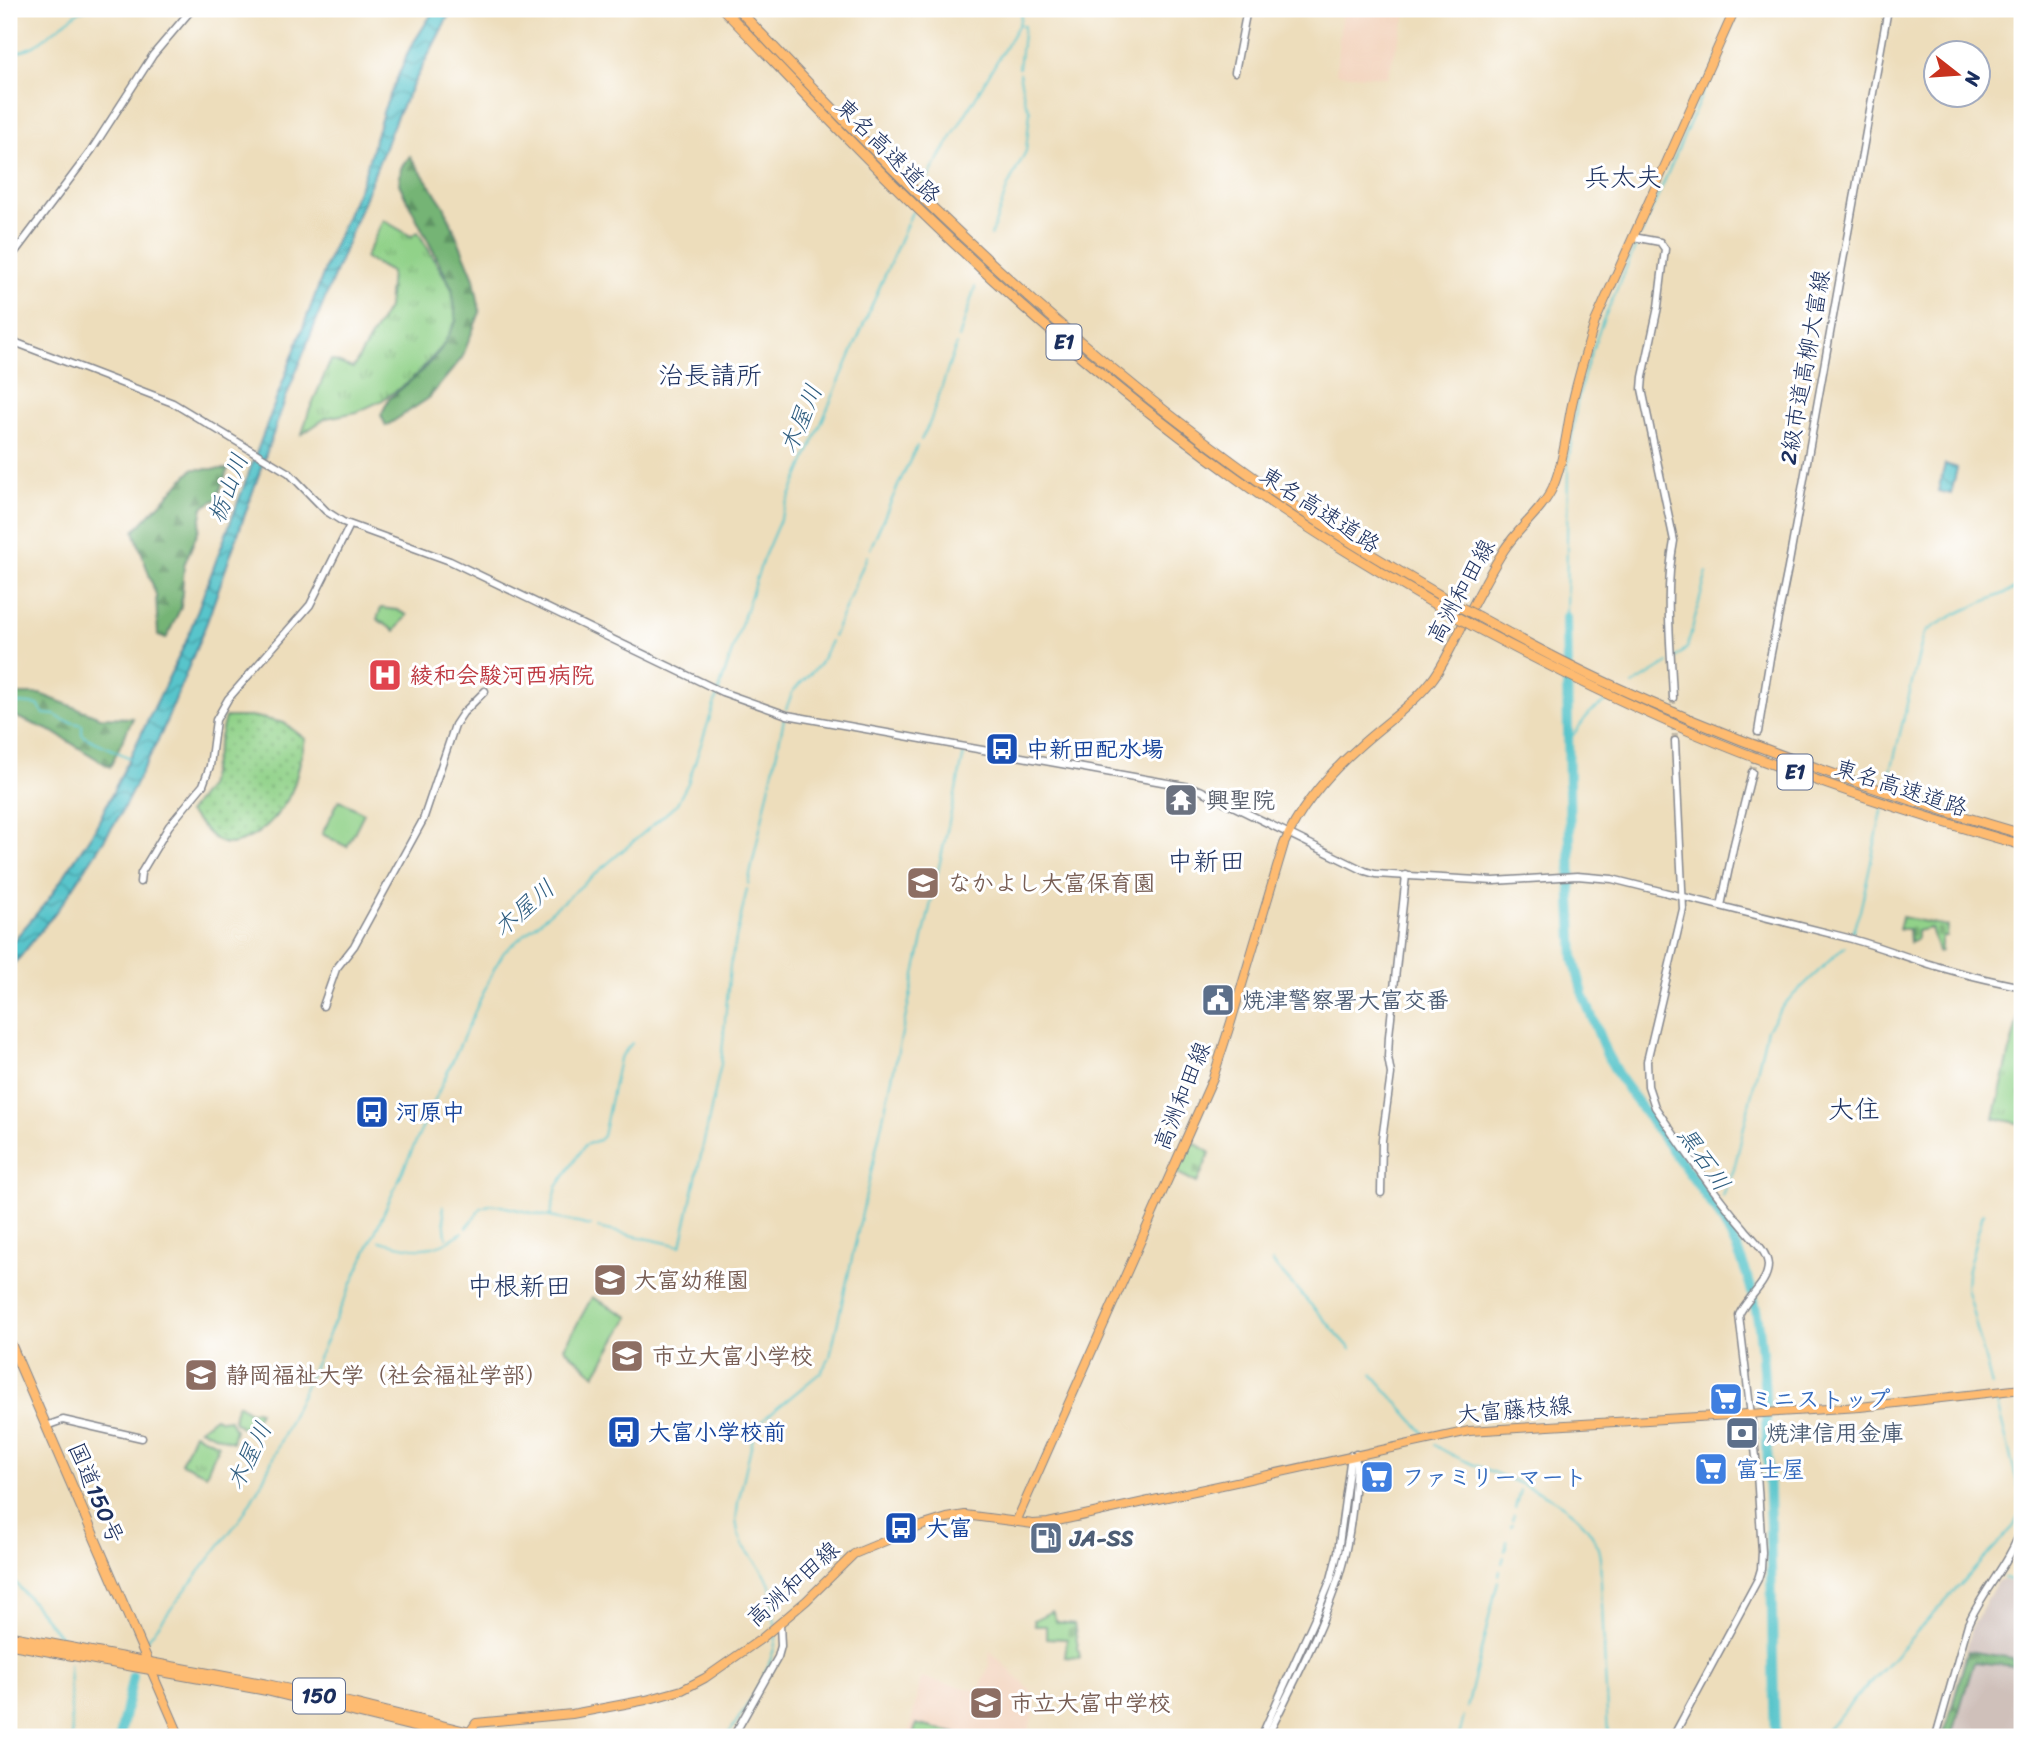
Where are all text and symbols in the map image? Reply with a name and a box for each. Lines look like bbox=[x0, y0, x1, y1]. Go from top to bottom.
north arrow bbox=[1923, 38, 1993, 108]
text: N bbox=[1955, 67, 1991, 91]
street label: 東名高速道路 bbox=[825, 88, 951, 214]
district label: 兵太夫 bbox=[1584, 154, 1662, 200]
street label: 2級市道高柳大富線 bbox=[1768, 266, 1842, 468]
road number: E1 bbox=[1046, 324, 1082, 360]
district label: 治長請所 bbox=[658, 352, 762, 398]
water label: 木屋川 bbox=[768, 378, 834, 460]
water label: 栃山川 bbox=[195, 447, 261, 529]
street label: 東名高速道路 bbox=[1251, 455, 1389, 565]
street label: 高洲和田線 bbox=[1415, 531, 1507, 651]
place label: 綾和会駿河西病院 bbox=[410, 655, 594, 696]
hospital icon: 綾和会駿河西病院 bbox=[366, 656, 404, 694]
place label: 中新田配水場 bbox=[1026, 729, 1164, 770]
bus stop icon: 中新田配水場 bbox=[983, 730, 1021, 768]
street label: 東名高速道路 bbox=[1829, 747, 1973, 829]
road number: E1 bbox=[1778, 754, 1812, 790]
place label: 興聖院 bbox=[1206, 780, 1275, 821]
temple icon: 興聖院 bbox=[1162, 781, 1200, 819]
district label: 中新田 bbox=[1167, 838, 1245, 884]
place label: なかよし大富保育園 bbox=[948, 863, 1155, 904]
school or university icon: なかよし大富保育園 bbox=[904, 864, 942, 902]
water label: 木屋川 bbox=[483, 869, 565, 947]
place label: 焼津警察署大富交番 bbox=[1242, 980, 1449, 1021]
public building icon: 焼津警察署大富交番 bbox=[1199, 981, 1237, 1019]
street label: 高洲和田線 bbox=[1141, 1035, 1223, 1157]
district label: 大住 bbox=[1828, 1086, 1880, 1132]
place label: 河原中 bbox=[396, 1092, 465, 1133]
bus stop icon: 河原中 bbox=[353, 1093, 391, 1131]
water label: 黒石川 bbox=[1666, 1117, 1742, 1201]
place label: 大富幼稚園 bbox=[634, 1260, 749, 1301]
school or university icon: 大富幼稚園 bbox=[591, 1261, 629, 1299]
district label: 中根新田 bbox=[467, 1263, 571, 1309]
place label: 市立大富小学校 bbox=[652, 1336, 813, 1377]
school or university icon: 市立大富小学校 bbox=[608, 1337, 646, 1375]
place label: 静岡福祉大学（社会福祉学部） bbox=[226, 1355, 548, 1396]
school or university icon: 静岡福祉大学（社会福祉学部） bbox=[182, 1356, 220, 1394]
place label: ミニストップ bbox=[1750, 1379, 1890, 1420]
supermarket icon: ミニストップ bbox=[1707, 1380, 1745, 1418]
street label: 大富藤枝線 bbox=[1455, 1385, 1573, 1435]
place label: 大富小学校前 bbox=[648, 1412, 786, 1453]
bus stop icon: 大富小学校前 bbox=[605, 1413, 643, 1451]
place label: 焼津信用金庫 bbox=[1766, 1413, 1904, 1454]
water label: 木屋川 bbox=[214, 1414, 284, 1498]
bank icon: 焼津信用金庫 bbox=[1723, 1414, 1761, 1452]
street label: 国道150号 bbox=[56, 1436, 136, 1550]
place label: 富士屋 bbox=[1736, 1449, 1805, 1490]
supermarket icon: 富士屋 bbox=[1692, 1450, 1730, 1488]
place label: ファミリーマート bbox=[1402, 1457, 1587, 1498]
supermarket icon: ファミリーマート bbox=[1358, 1458, 1396, 1496]
place label: 大富 bbox=[926, 1508, 972, 1549]
bus stop icon: 大富 bbox=[882, 1509, 920, 1547]
place label: JA-SS bbox=[1068, 1518, 1134, 1559]
fuel station icon: JA-SS bbox=[1027, 1519, 1065, 1557]
street label: 高洲和田線 bbox=[737, 1530, 849, 1638]
road number: 150 bbox=[293, 1678, 345, 1714]
place label: 市立大富中学校 bbox=[1010, 1683, 1171, 1724]
school or university icon: 市立大富中学校 bbox=[967, 1684, 1005, 1722]

